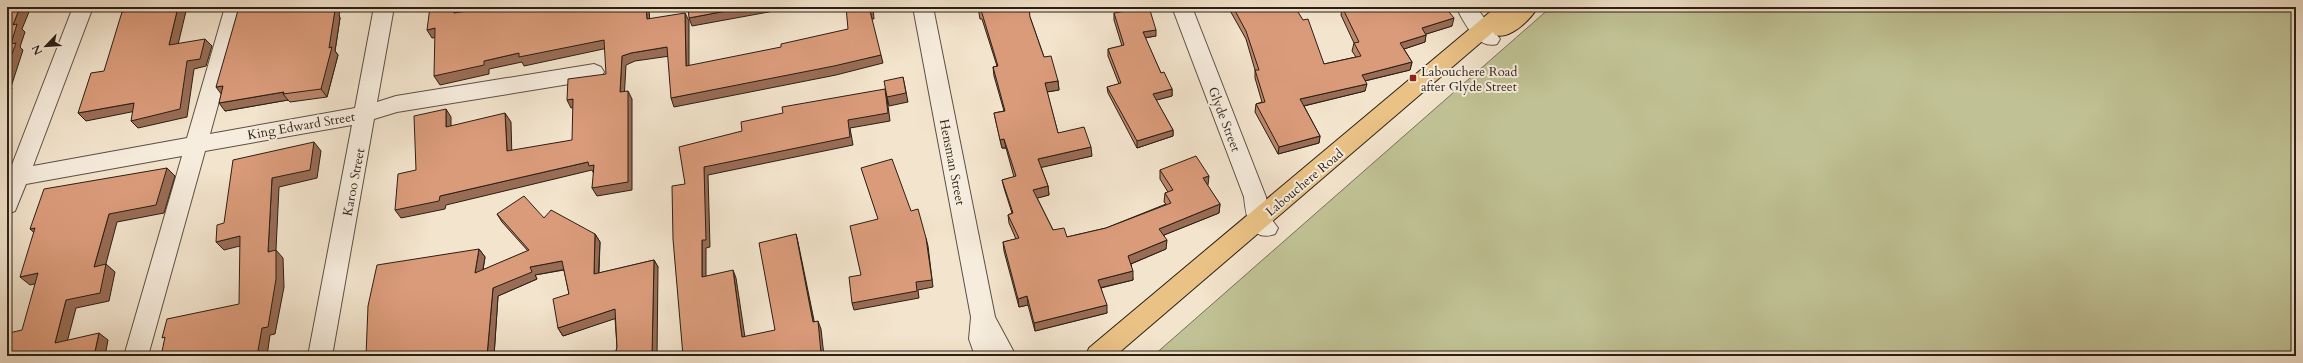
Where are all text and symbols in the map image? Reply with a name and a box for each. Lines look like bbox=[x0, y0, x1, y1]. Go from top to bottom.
north arrow bbox=[26, 26, 66, 66]
text: N bbox=[28, 42, 46, 58]
place label: Labouchere Road after Glyde Street bbox=[1421, 63, 1517, 96]
marker: Labouchere Road after Glyde Street bbox=[1408, 73, 1418, 83]
street label: Glyde Street bbox=[1203, 84, 1245, 154]
street label: King Edward Street bbox=[246, 108, 356, 144]
street label: Hensman Street bbox=[935, 118, 969, 207]
street label: Labouchere Road bbox=[1262, 145, 1347, 221]
street label: Karoo Street bbox=[339, 147, 369, 218]

